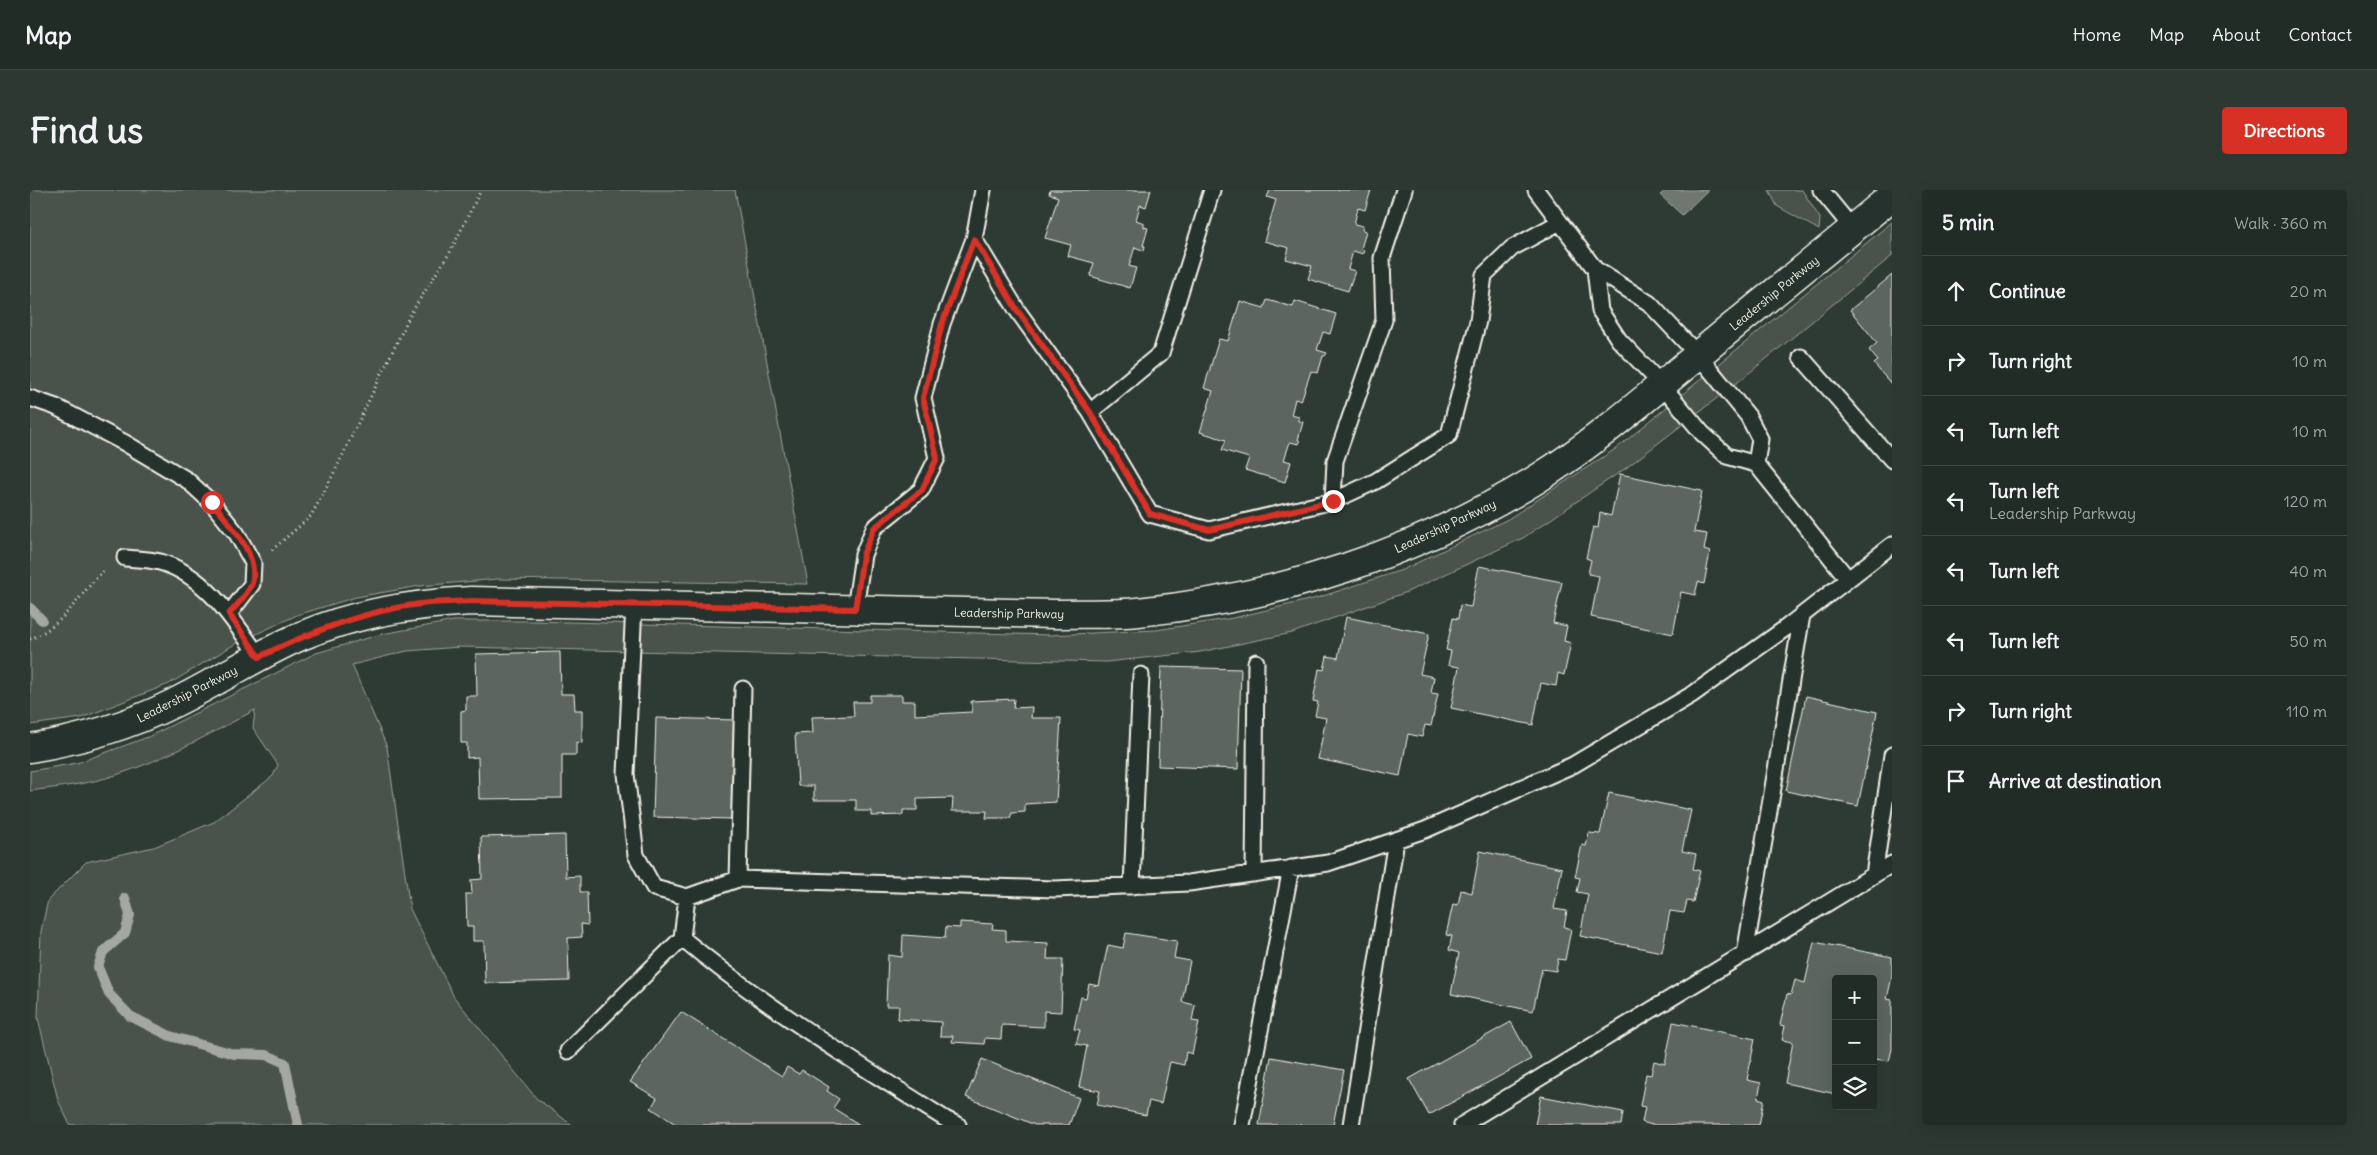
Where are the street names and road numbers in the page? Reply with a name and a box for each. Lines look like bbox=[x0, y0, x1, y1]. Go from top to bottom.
street label: Leadership Parkway bbox=[1726, 252, 1822, 334]
street label: Leadership Parkway bbox=[1392, 496, 1498, 556]
street label: Leadership Parkway bbox=[954, 605, 1064, 621]
street label: Leadership Parkway bbox=[134, 662, 240, 726]

